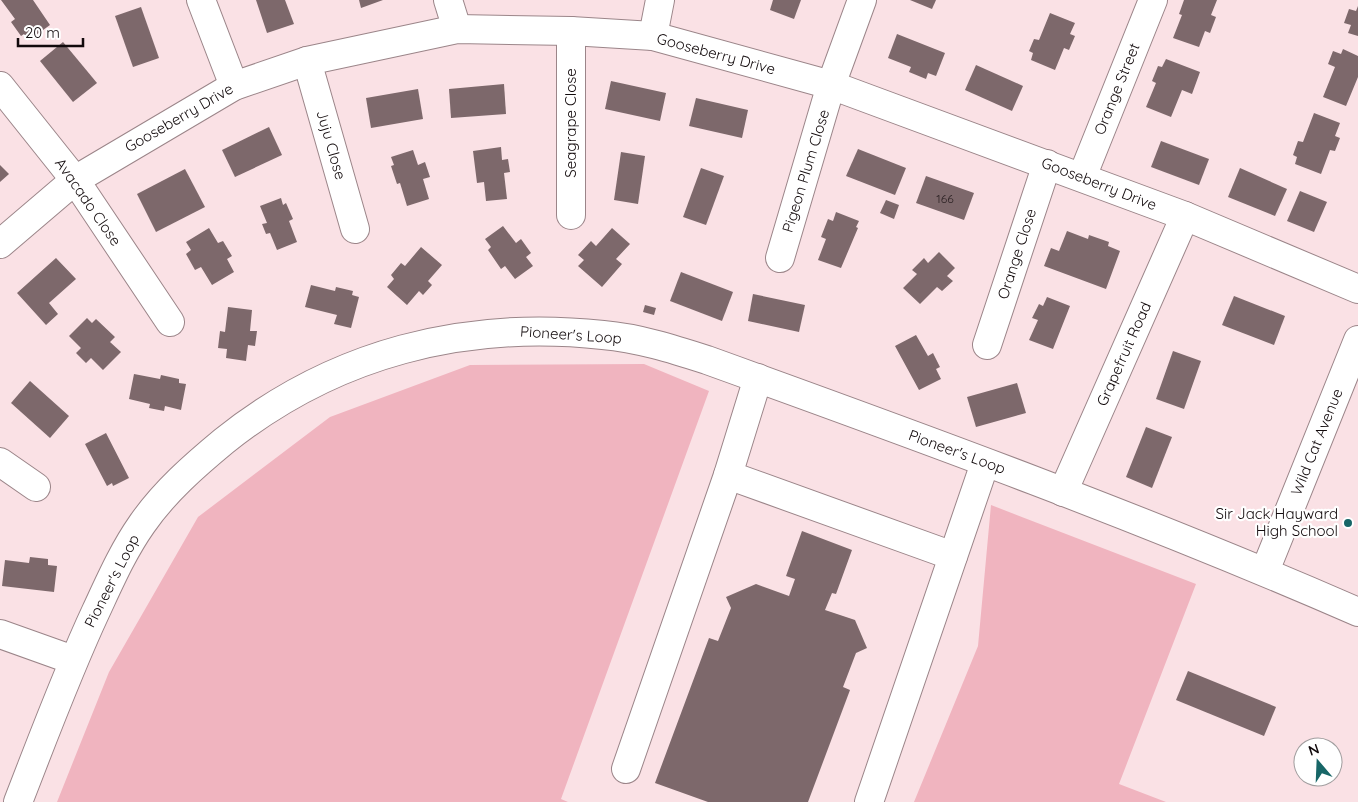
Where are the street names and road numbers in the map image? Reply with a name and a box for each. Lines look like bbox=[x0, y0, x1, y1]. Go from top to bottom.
street label: Gooseberry Drive bbox=[655, 29, 777, 78]
street label: Orange Street bbox=[1089, 40, 1144, 138]
street label: Seagrape Close bbox=[561, 68, 580, 178]
street label: Gooseberry Drive bbox=[121, 79, 236, 156]
street label: Pigeon Plum Close bbox=[778, 107, 833, 235]
street label: Juju Close bbox=[312, 108, 350, 182]
street label: Gooseberry Drive bbox=[1039, 153, 1159, 214]
street label: Avacado Close bbox=[51, 154, 126, 249]
street label: Orange Close bbox=[993, 206, 1040, 302]
street label: Grapefruit Road bbox=[1092, 299, 1155, 409]
street label: Pioneer's Loop bbox=[520, 321, 622, 348]
street label: Wild Cat Avenue bbox=[1286, 386, 1347, 498]
street label: Pioneer's Loop bbox=[906, 425, 1008, 478]
street label: Pioneer's Loop bbox=[80, 531, 143, 630]

